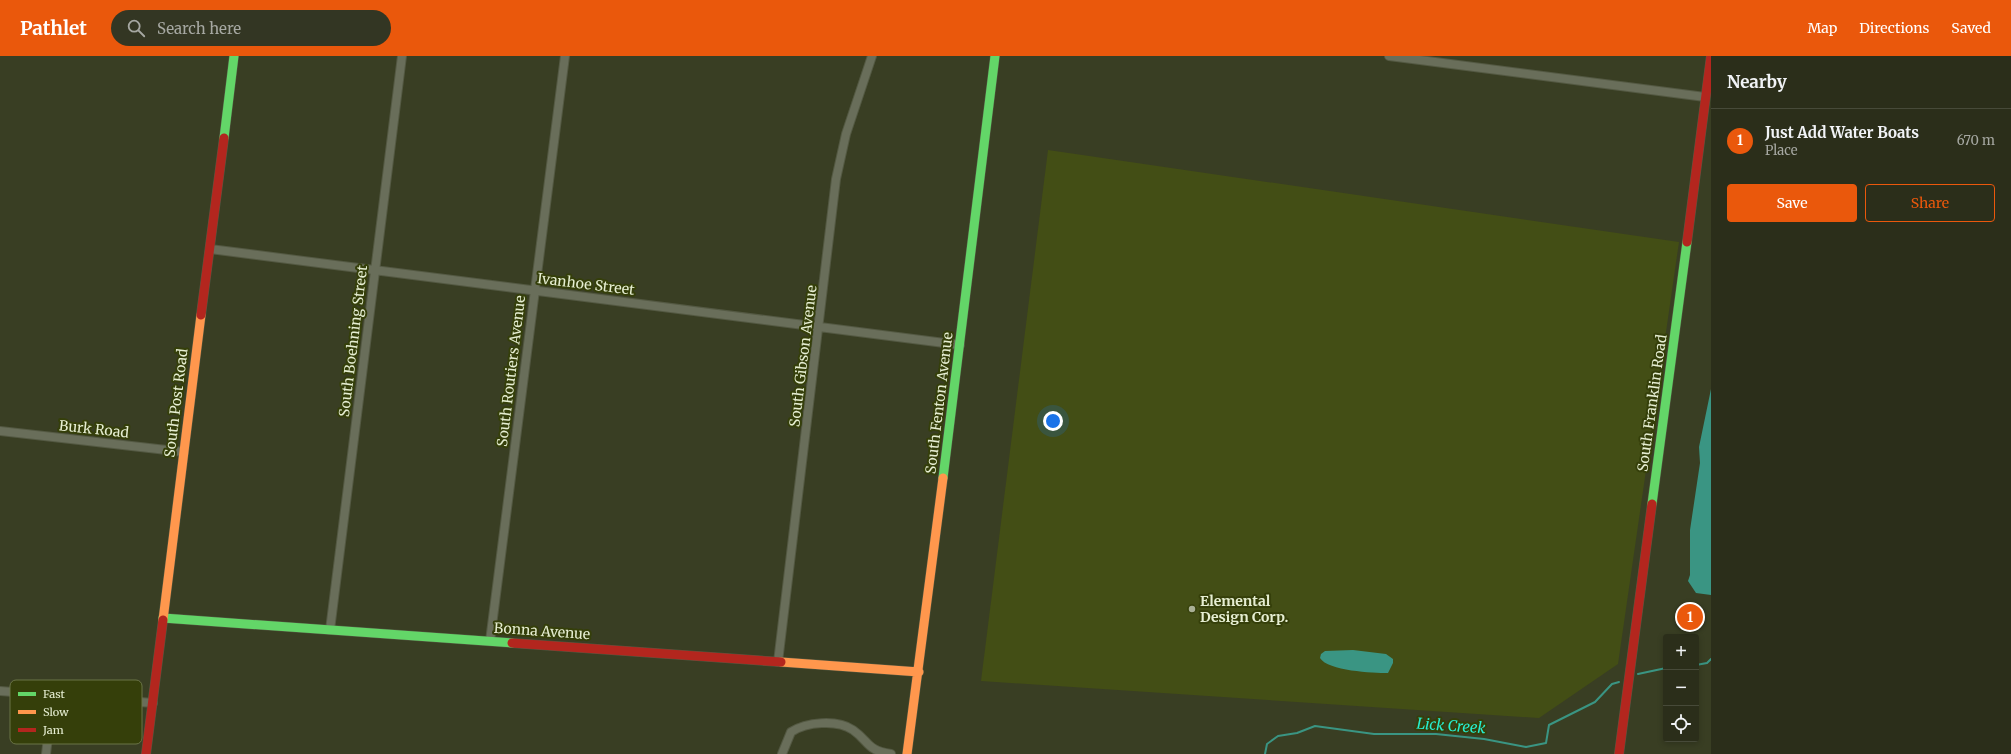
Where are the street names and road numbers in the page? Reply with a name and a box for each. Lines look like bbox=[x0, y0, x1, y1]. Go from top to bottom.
street label: South Boehning Street bbox=[335, 264, 371, 418]
street label: Ivanhoe Street bbox=[536, 269, 636, 299]
street label: South Gibson Avenue bbox=[785, 284, 821, 428]
street label: South Routiers Avenue bbox=[493, 294, 529, 448]
street label: South Fenton Avenue bbox=[921, 331, 957, 475]
street label: South Franklin Road bbox=[1633, 333, 1671, 473]
street label: South Post Road bbox=[160, 347, 192, 459]
street label: Burk Road bbox=[58, 416, 130, 442]
street label: Bonna Avenue bbox=[493, 619, 591, 643]

